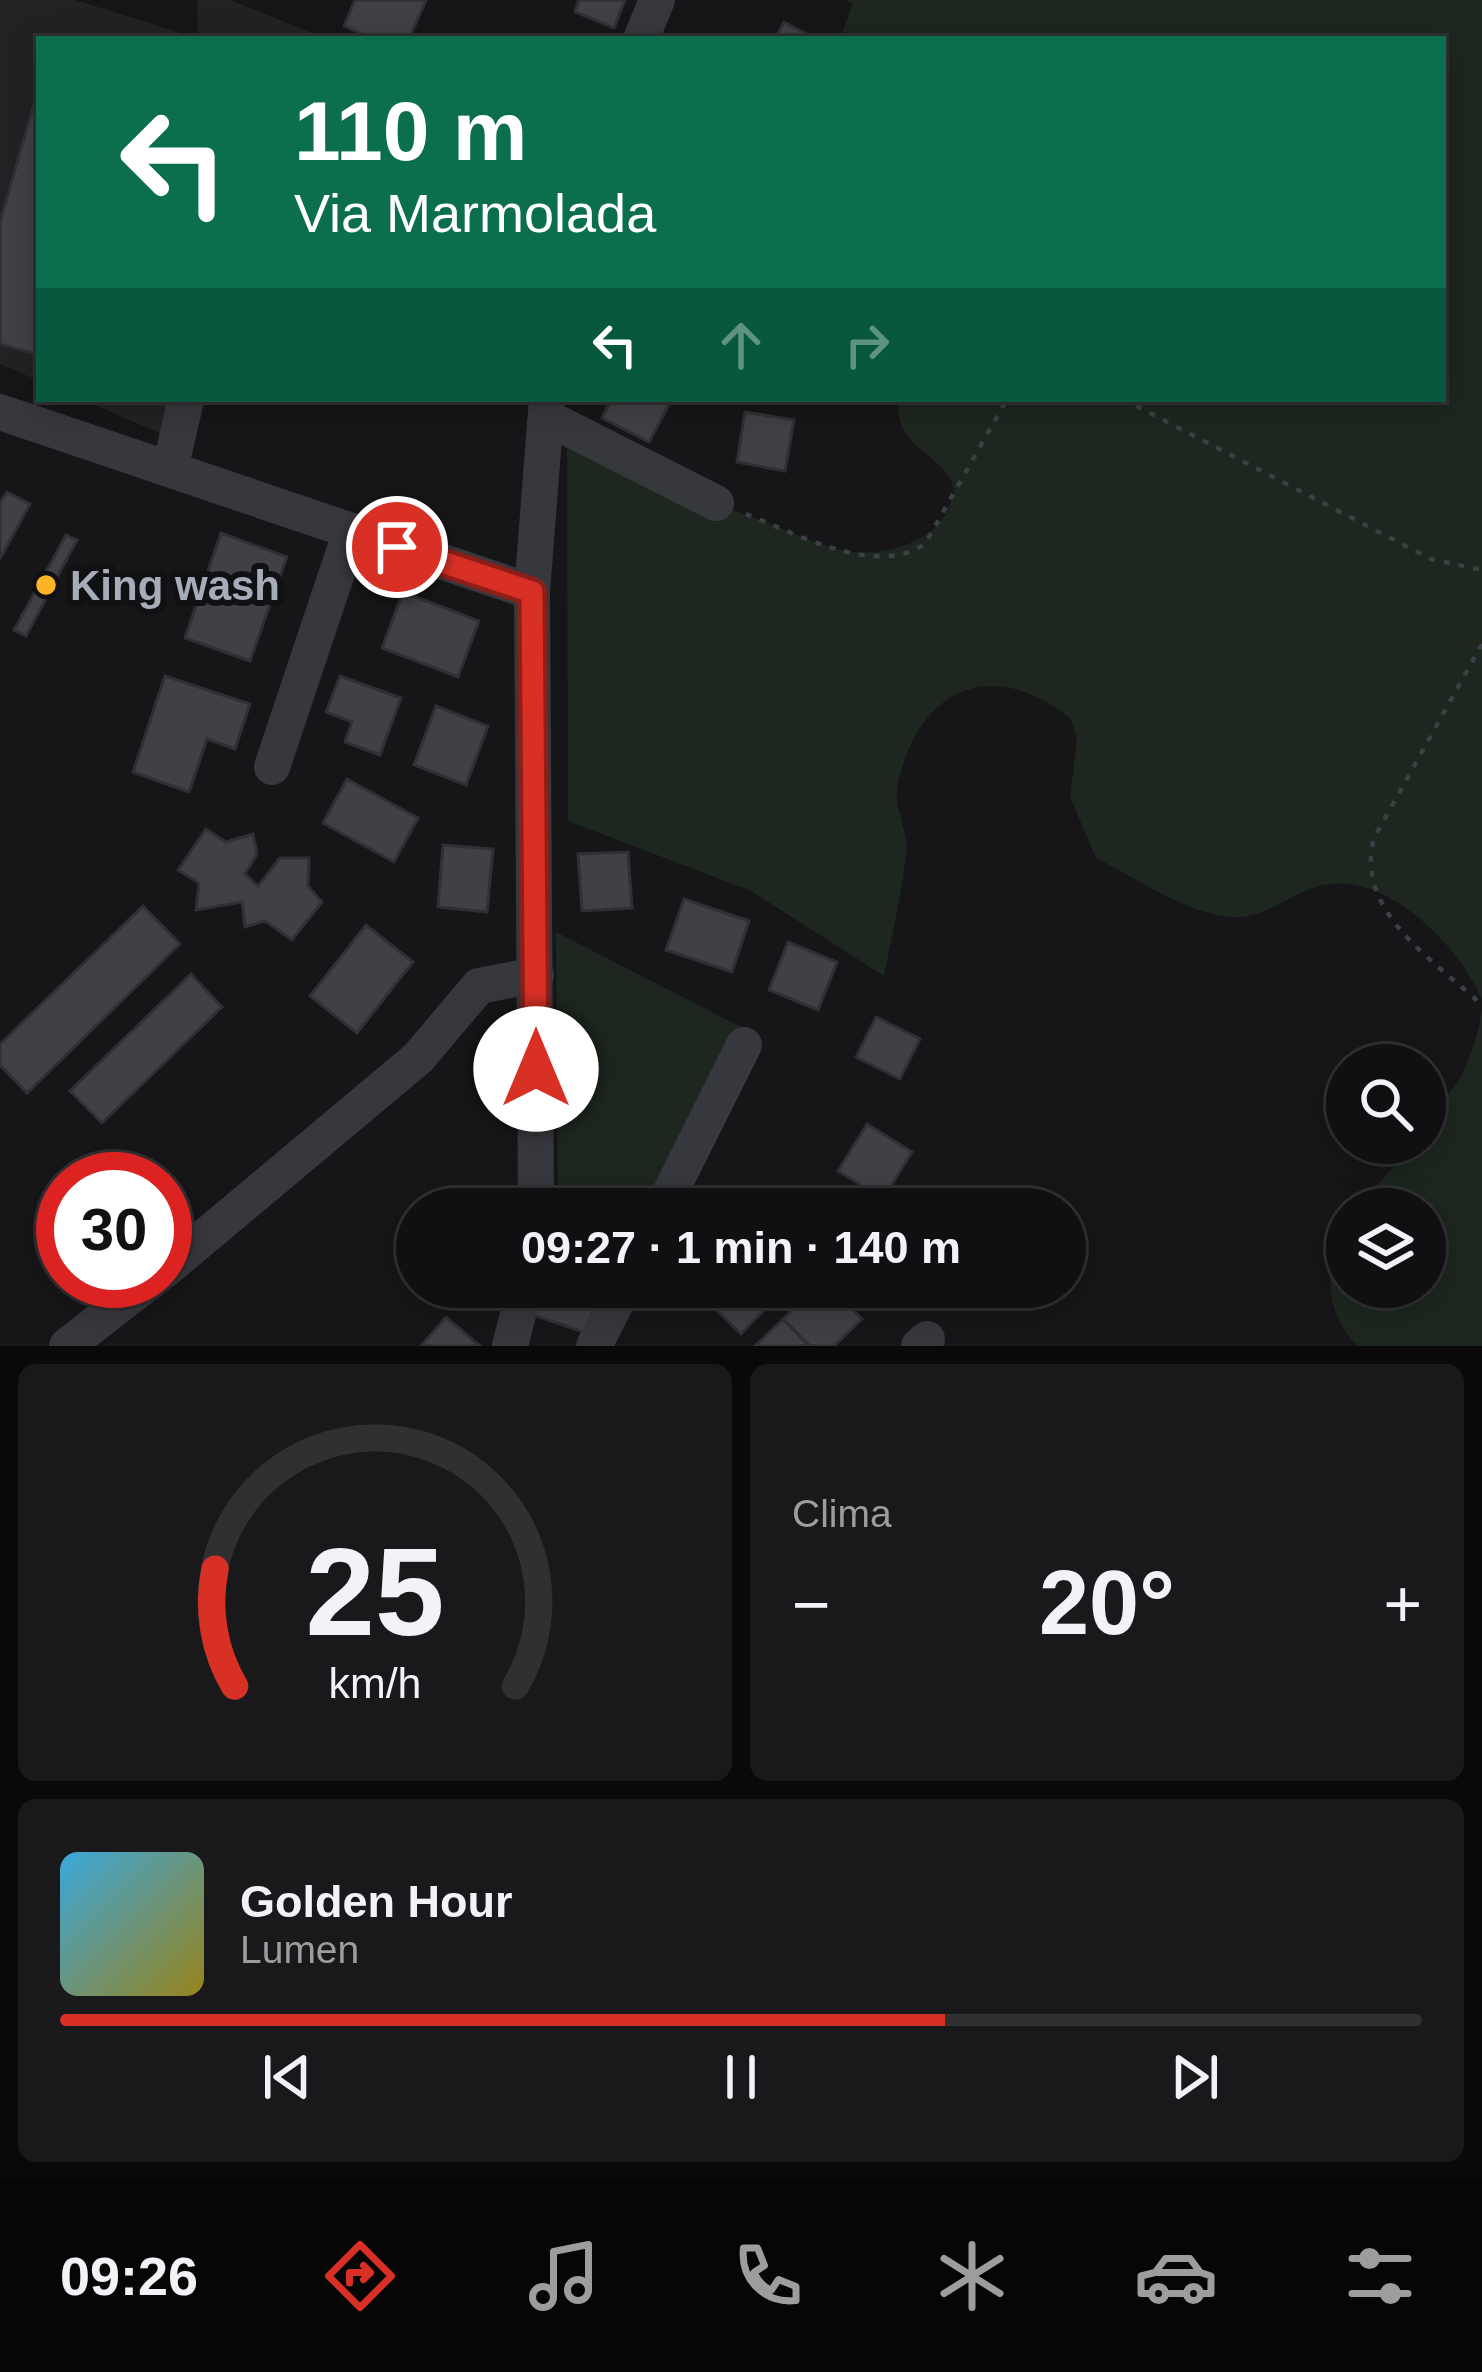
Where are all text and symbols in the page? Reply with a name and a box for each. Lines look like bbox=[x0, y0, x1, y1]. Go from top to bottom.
icon: left bbox=[96, 84, 252, 240]
text: 110 m bbox=[294, 84, 528, 178]
text: Via Marmolada bbox=[294, 183, 656, 243]
icon: left bbox=[582, 312, 648, 378]
icon: ahead bbox=[708, 312, 774, 378]
icon: right bbox=[834, 312, 900, 378]
pin bbox=[346, 496, 448, 598]
icon: arrive bbox=[364, 514, 430, 580]
place label: King wash bbox=[70, 562, 280, 609]
marker: King wash bbox=[33, 572, 59, 598]
position arrow bbox=[473, 1006, 599, 1132]
map controls bbox=[1326, 1044, 1446, 1308]
button: search bbox=[1326, 1044, 1446, 1164]
speed limit sign: 30 bbox=[36, 1152, 192, 1308]
button: layers bbox=[1326, 1188, 1446, 1308]
text: 09:27 · 1 min · 140 m bbox=[521, 1222, 961, 1273]
text: Clima bbox=[792, 1492, 892, 1535]
text: 25 bbox=[306, 1522, 444, 1661]
text: 20° bbox=[1039, 1553, 1175, 1653]
text: − bbox=[792, 1567, 831, 1641]
text: + bbox=[1383, 1567, 1422, 1641]
text: km/h bbox=[329, 1658, 421, 1706]
text: Golden Hour bbox=[240, 1876, 512, 1927]
text: Lumen bbox=[240, 1928, 359, 1971]
icon: previous bbox=[254, 2044, 320, 2110]
icon: pause bbox=[708, 2044, 774, 2110]
icon: next bbox=[1162, 2044, 1228, 2110]
icon: directions bbox=[318, 2234, 402, 2318]
icon: music bbox=[522, 2234, 606, 2318]
icon: phone bbox=[726, 2234, 810, 2318]
icon: climate bbox=[930, 2234, 1014, 2318]
icon: car bbox=[1134, 2234, 1218, 2318]
icon: filters bbox=[1338, 2234, 1422, 2318]
text: 09:26 bbox=[60, 2246, 198, 2306]

